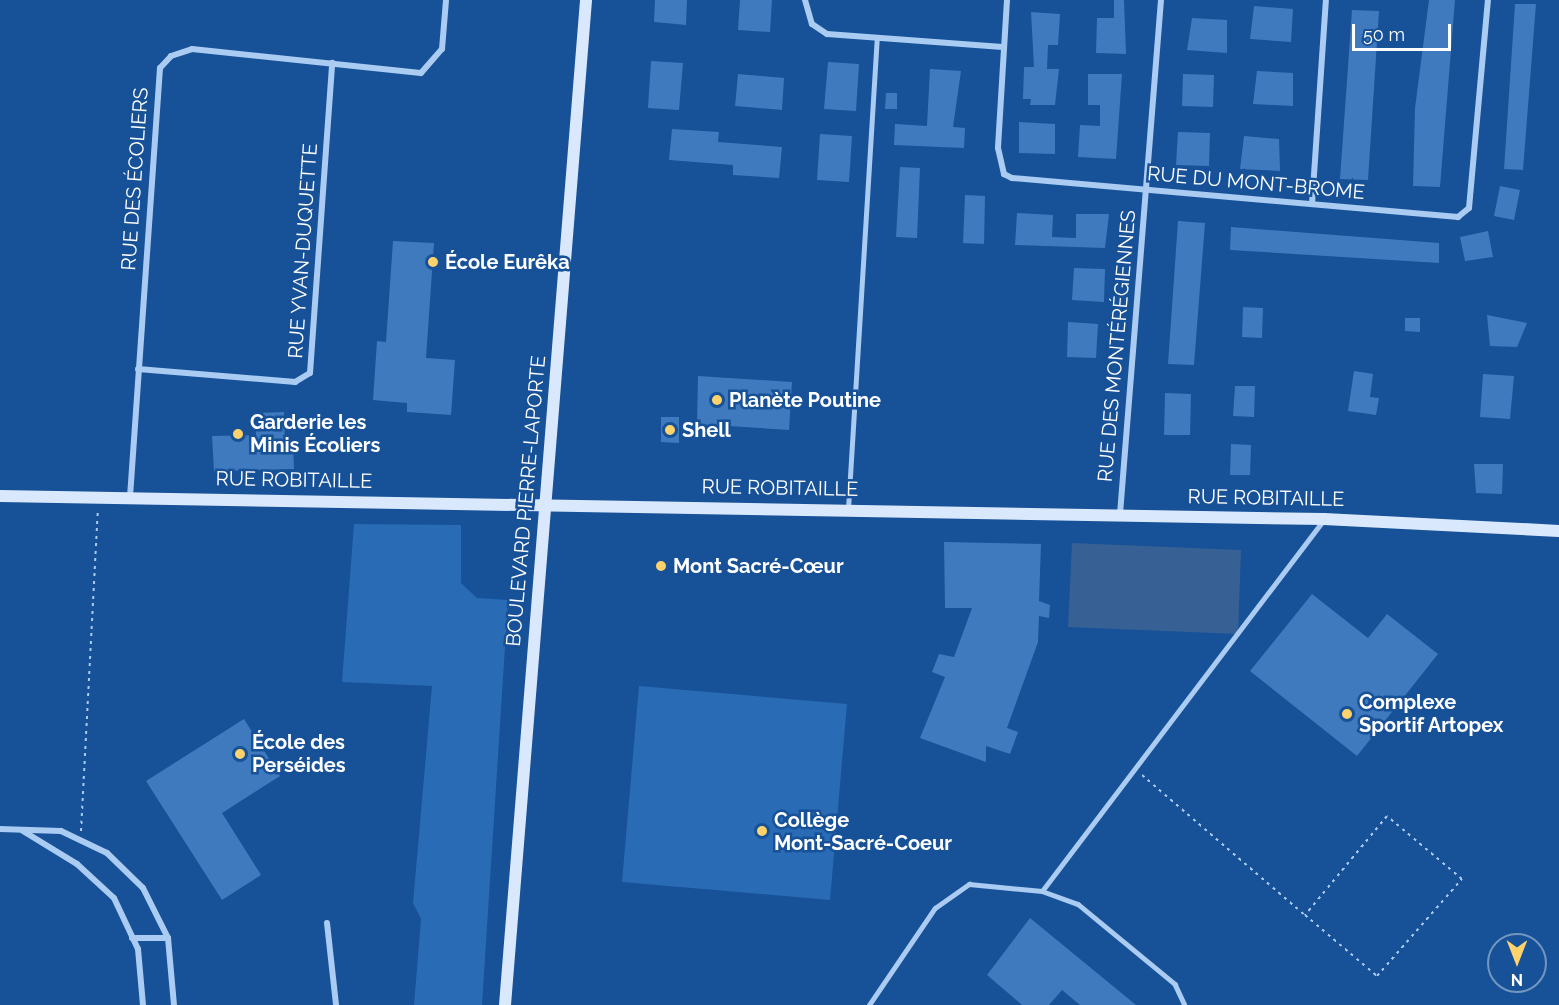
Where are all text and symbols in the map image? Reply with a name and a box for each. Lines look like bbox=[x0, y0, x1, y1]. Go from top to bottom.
scale bar bbox=[1355, 12, 1454, 50]
text: 50 m bbox=[1363, 24, 1405, 45]
street label: RUE DES ÉCOLIERS bbox=[117, 87, 153, 271]
street label: RUE YVAN-DUQUETTE bbox=[283, 142, 323, 360]
street label: RUE DU MONT-BROME bbox=[1146, 162, 1366, 204]
street label: RUE DES MONTÉRÉGIENNES bbox=[1093, 209, 1141, 483]
place label: École Eurêka bbox=[445, 250, 570, 274]
marker: École Eurêka bbox=[426, 255, 440, 269]
street label: BOULEVARD PIERRE-LAPORTE bbox=[501, 355, 551, 647]
place label: Planète Poutine bbox=[729, 388, 881, 412]
marker: Planète Poutine bbox=[710, 393, 724, 407]
place label: Garderie les Minis Écoliers bbox=[250, 410, 380, 457]
place label: Shell bbox=[682, 418, 731, 442]
marker: Shell bbox=[663, 423, 677, 437]
marker: Garderie les Minis Écoliers bbox=[231, 427, 245, 441]
street label: RUE ROBITAILLE bbox=[215, 467, 373, 493]
street label: RUE ROBITAILLE bbox=[701, 475, 859, 501]
street label: RUE ROBITAILLE bbox=[1187, 485, 1345, 511]
place label: Mont Sacré-Cœur bbox=[673, 554, 844, 578]
marker: Mont Sacré-Cœur bbox=[654, 559, 668, 573]
place label: Complexe Sportif Artopex bbox=[1359, 690, 1504, 737]
marker: Complexe Sportif Artopex bbox=[1340, 707, 1354, 721]
place label: École des Perséides bbox=[252, 730, 346, 777]
marker: École des Perséides bbox=[233, 747, 247, 761]
place label: Collège Mont-Sacré-Coeur bbox=[774, 808, 952, 855]
marker: Collège Mont-Sacré-Coeur bbox=[755, 824, 769, 838]
north arrow bbox=[1487, 933, 1547, 993]
text: N bbox=[1511, 970, 1523, 989]

